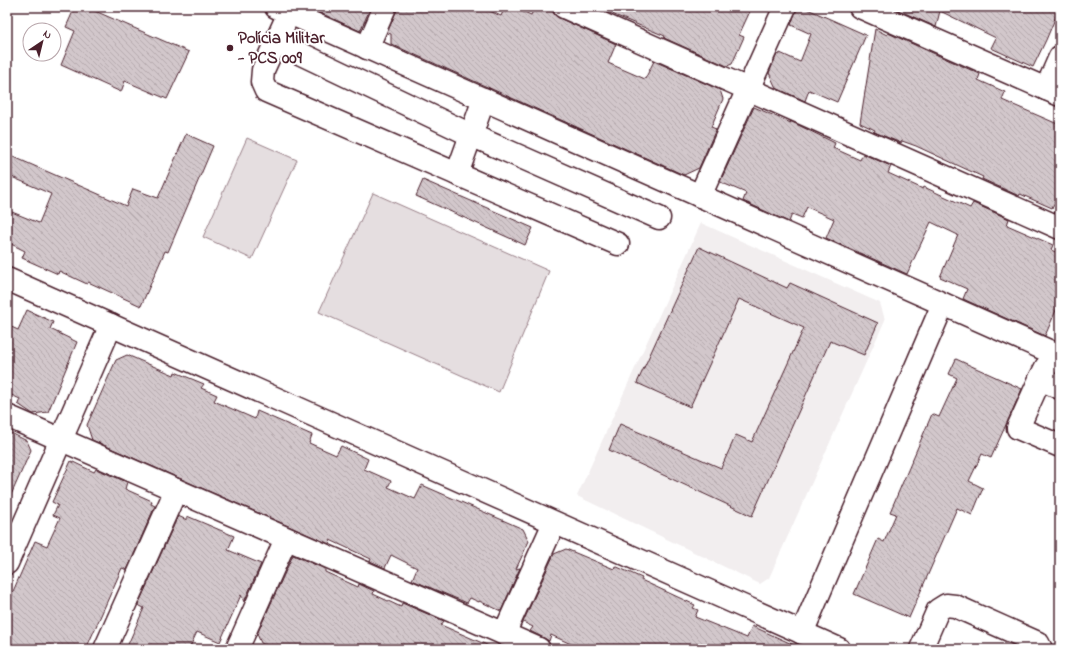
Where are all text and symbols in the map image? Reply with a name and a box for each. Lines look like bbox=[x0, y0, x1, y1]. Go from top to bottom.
north arrow bbox=[22, 22, 62, 62]
text: N bbox=[40, 26, 55, 43]
place label: Polícia Militar - PCS 009 bbox=[237, 26, 325, 71]
marker: Polícia Militar - PCS 009 bbox=[225, 43, 235, 53]

